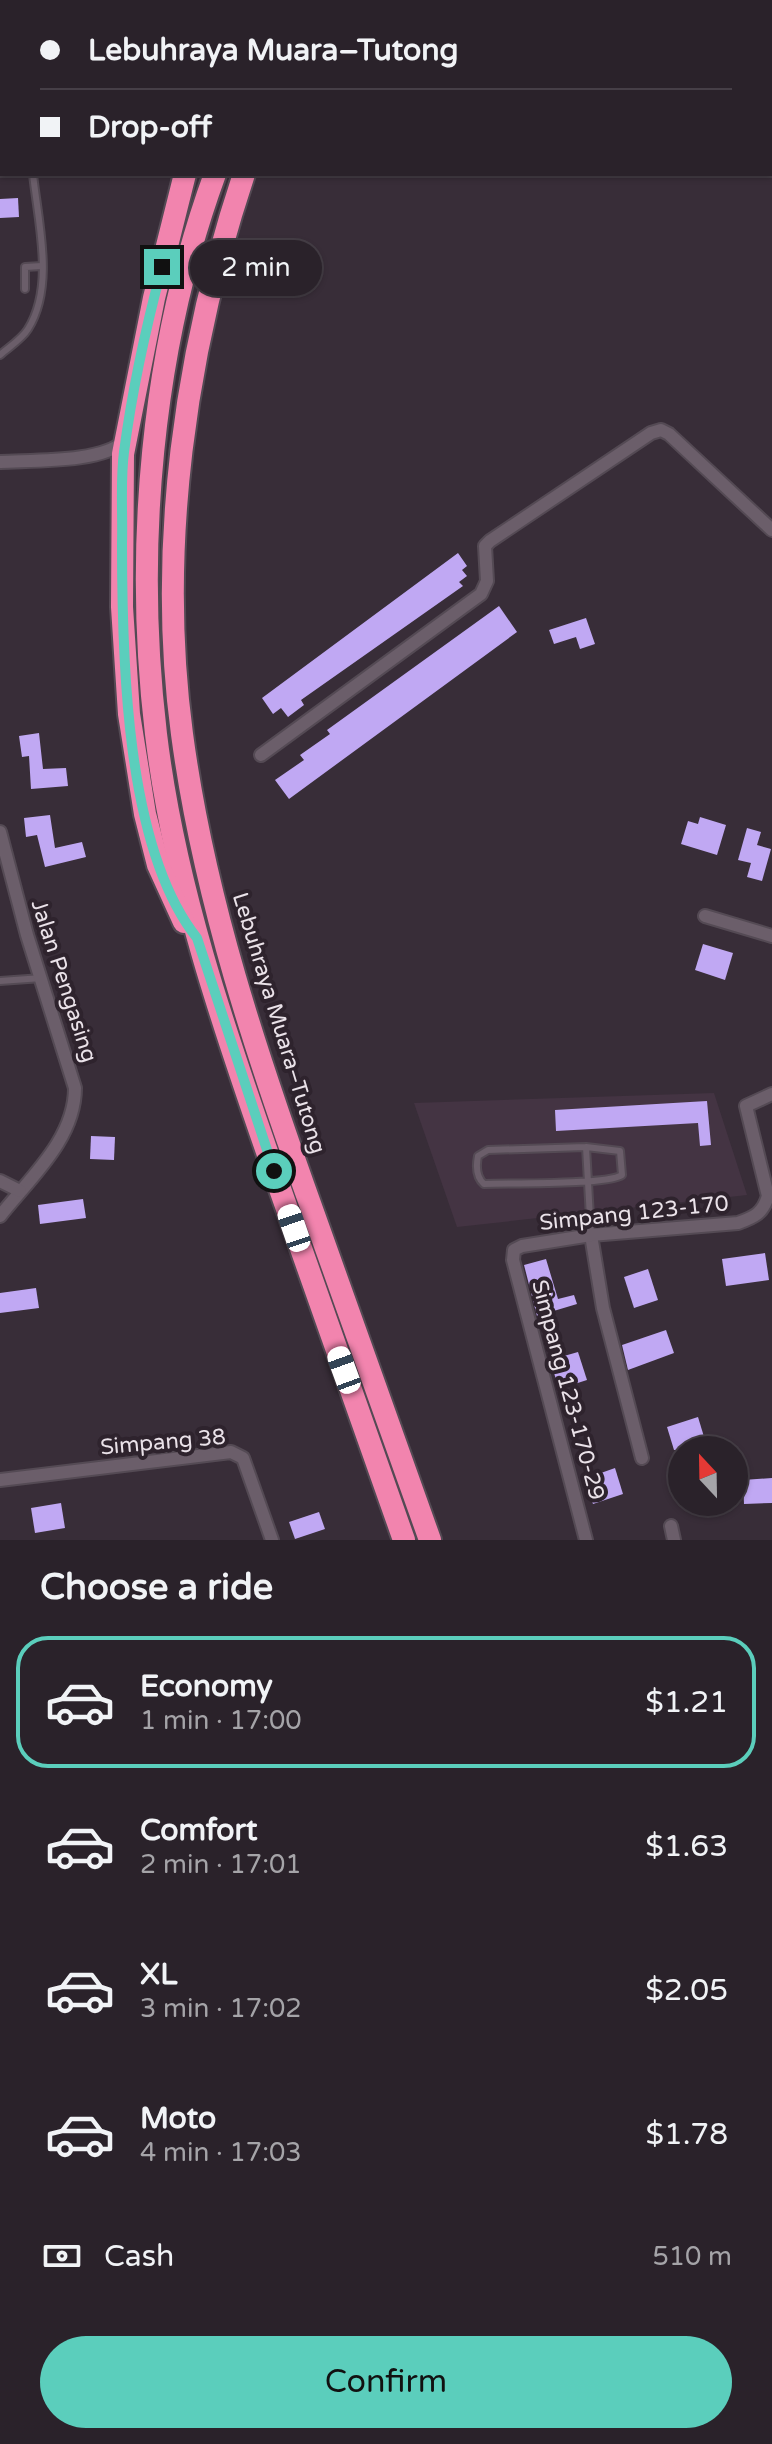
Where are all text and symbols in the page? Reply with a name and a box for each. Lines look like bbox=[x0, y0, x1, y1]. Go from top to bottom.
text: Lebuhraya Muara–Tutong bbox=[88, 32, 459, 69]
text: Drop-off bbox=[88, 109, 212, 146]
callout: 2 min bbox=[190, 239, 322, 295]
route end bbox=[144, 249, 180, 285]
text: 2 min bbox=[221, 252, 291, 283]
street label: Lebuhraya Muara–Tutong bbox=[227, 889, 331, 1157]
street label: Jalan Pengasing bbox=[25, 896, 103, 1066]
route start bbox=[256, 1153, 292, 1189]
street label: Simpang 123-170 bbox=[538, 1190, 730, 1236]
car bbox=[275, 1201, 313, 1255]
street label: Simpang 123-170-29 bbox=[526, 1277, 610, 1503]
car bbox=[325, 1343, 363, 1397]
street label: Simpang 38 bbox=[99, 1424, 227, 1460]
north arrow bbox=[668, 1436, 748, 1516]
map controls bbox=[668, 1436, 748, 1516]
text: Choose a ride bbox=[40, 1566, 273, 1609]
icon: car bbox=[44, 1666, 116, 1738]
text: Economy bbox=[140, 1668, 273, 1705]
text: $1.21 bbox=[645, 1684, 728, 1721]
text: 1 min · 17:00 bbox=[140, 1705, 302, 1736]
icon: car bbox=[44, 1810, 116, 1882]
text: Comfort bbox=[140, 1812, 258, 1849]
text: $1.63 bbox=[645, 1828, 728, 1865]
text: 2 min · 17:01 bbox=[140, 1849, 302, 1880]
icon: car bbox=[44, 1954, 116, 2026]
text: XL bbox=[140, 1956, 177, 1993]
text: $2.05 bbox=[645, 1972, 728, 2009]
text: 3 min · 17:02 bbox=[140, 1993, 302, 2024]
icon: car bbox=[44, 2098, 116, 2170]
text: Moto bbox=[140, 2100, 216, 2137]
text: $1.78 bbox=[646, 2116, 728, 2153]
text: 4 min · 17:03 bbox=[140, 2137, 302, 2168]
icon: cash bbox=[40, 2234, 84, 2278]
text: Cash bbox=[104, 2238, 174, 2275]
text: 510 m bbox=[652, 2241, 732, 2272]
button: Confirm bbox=[40, 2336, 732, 2428]

